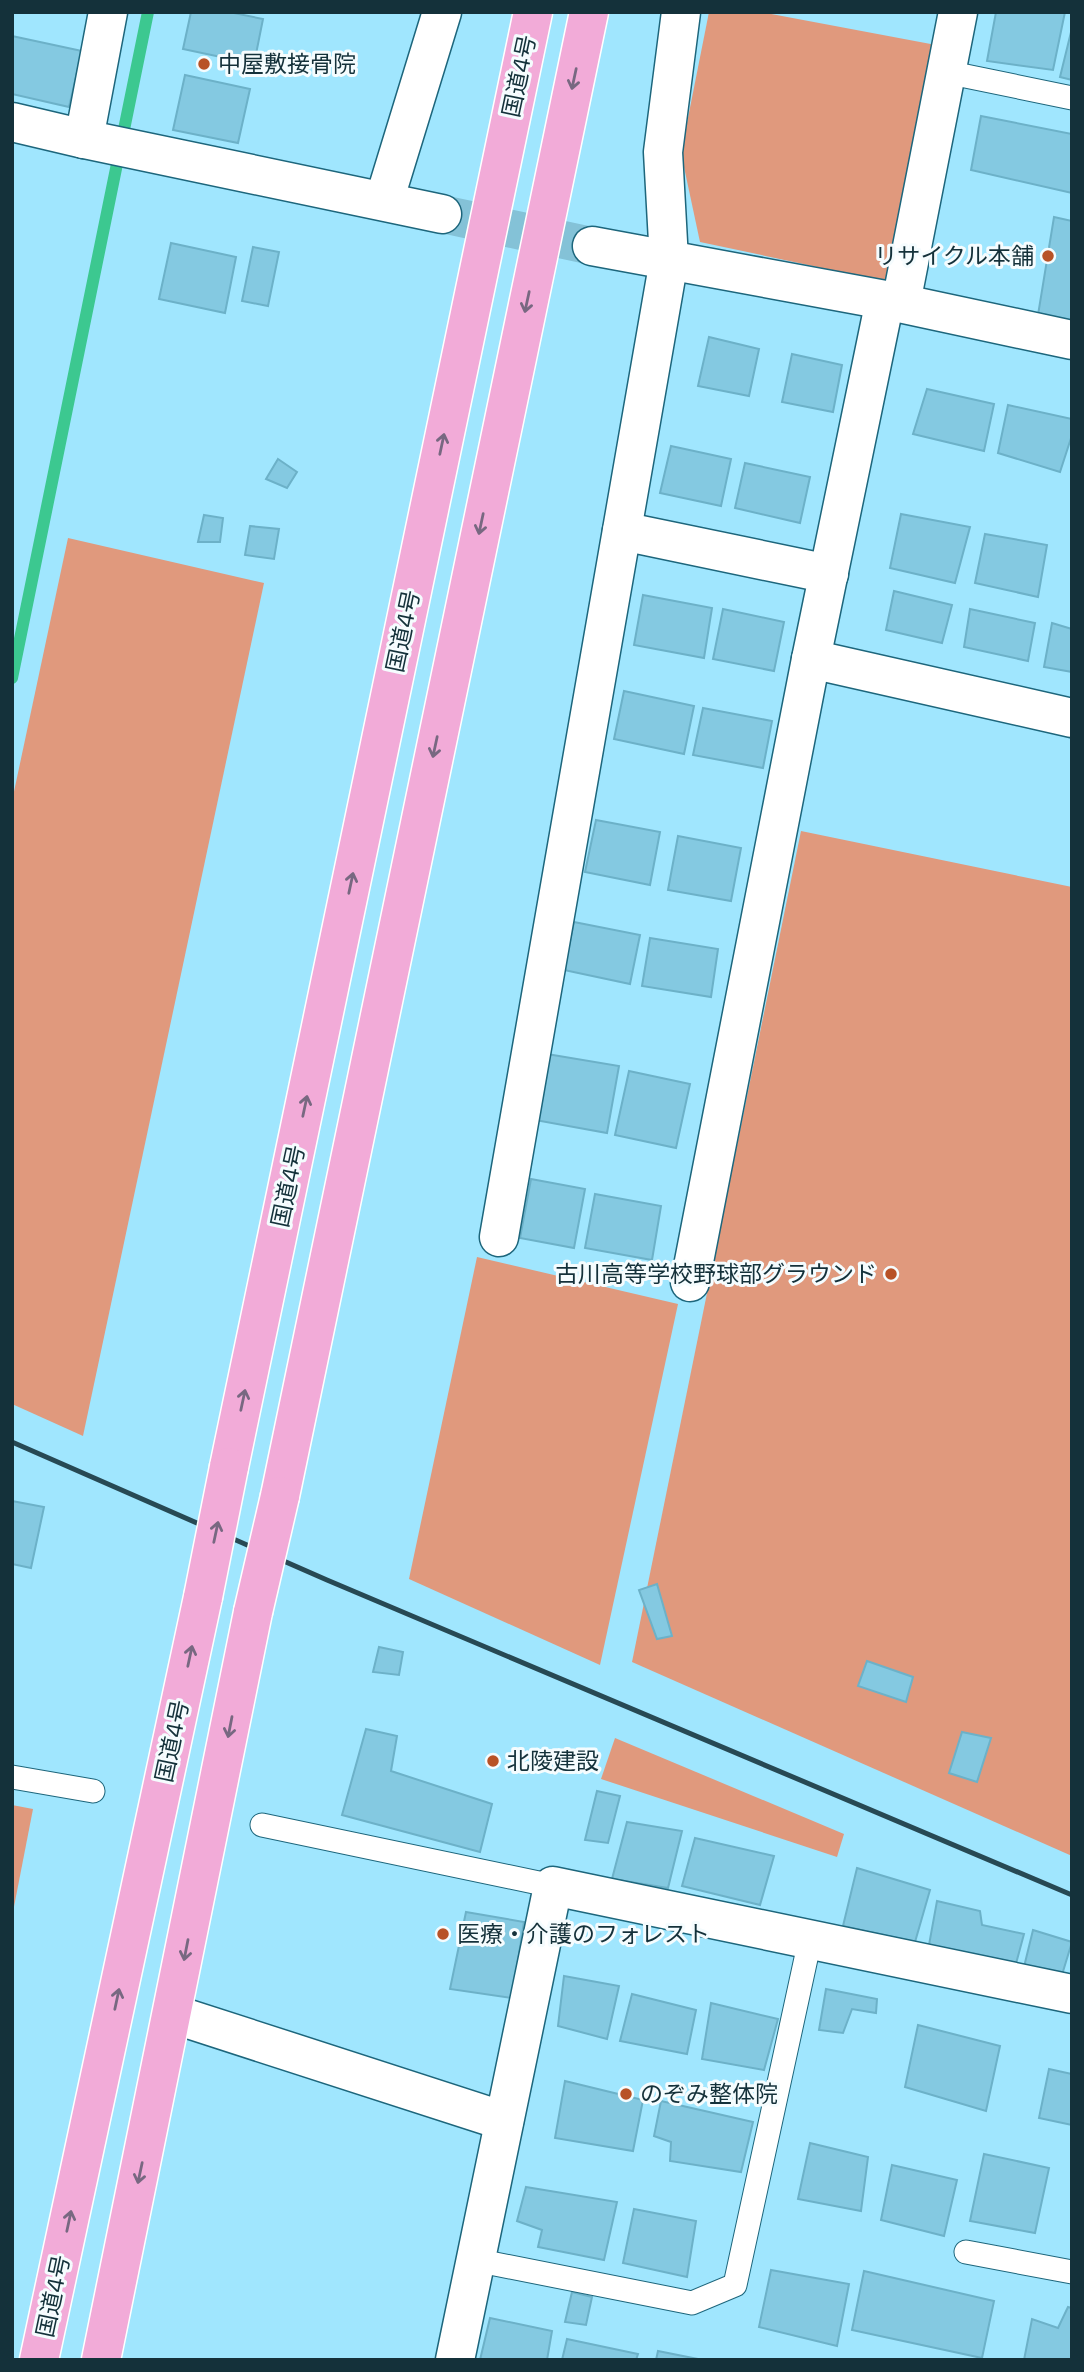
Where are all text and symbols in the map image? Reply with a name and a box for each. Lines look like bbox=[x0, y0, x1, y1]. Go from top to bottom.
street label: 国道4号 bbox=[496, 32, 542, 120]
place label: 中屋敷接骨院 bbox=[218, 49, 356, 79]
marker: 中屋敷接骨院 bbox=[196, 56, 212, 72]
one-way arrow bbox=[567, 67, 581, 90]
place label: リサイクル本舗 bbox=[874, 241, 1034, 271]
marker: リサイクル本舗 bbox=[1040, 248, 1056, 264]
one-way arrow bbox=[520, 290, 534, 313]
one-way arrow bbox=[436, 433, 450, 456]
one-way arrow bbox=[474, 512, 488, 535]
street label: 国道4号 bbox=[380, 587, 426, 675]
one-way arrow bbox=[428, 735, 442, 758]
one-way arrow bbox=[345, 872, 359, 895]
one-way arrow bbox=[298, 1095, 312, 1118]
street label: 国道4号 bbox=[265, 1142, 311, 1230]
place label: 古川高等学校野球部グラウンド bbox=[555, 1259, 877, 1289]
marker: 古川高等学校野球部グラウンド bbox=[883, 1266, 899, 1282]
one-way arrow bbox=[237, 1389, 251, 1412]
one-way arrow bbox=[210, 1521, 224, 1544]
one-way arrow bbox=[184, 1645, 198, 1668]
street label: 国道4号 bbox=[149, 1697, 195, 1785]
one-way arrow bbox=[223, 1715, 237, 1738]
place label: 北陵建設 bbox=[507, 1746, 599, 1776]
marker: 北陵建設 bbox=[485, 1753, 501, 1769]
place label: 医療・介護のフォレスト bbox=[457, 1919, 710, 1949]
marker: 医療・介護のフォレスト bbox=[435, 1926, 451, 1942]
one-way arrow bbox=[178, 1938, 192, 1961]
one-way arrow bbox=[111, 1988, 125, 2011]
place label: のぞみ整体院 bbox=[640, 2079, 778, 2109]
marker: のぞみ整体院 bbox=[618, 2086, 634, 2102]
one-way arrow bbox=[132, 2161, 146, 2184]
one-way arrow bbox=[63, 2210, 77, 2233]
street label: 国道4号 bbox=[30, 2252, 76, 2340]

